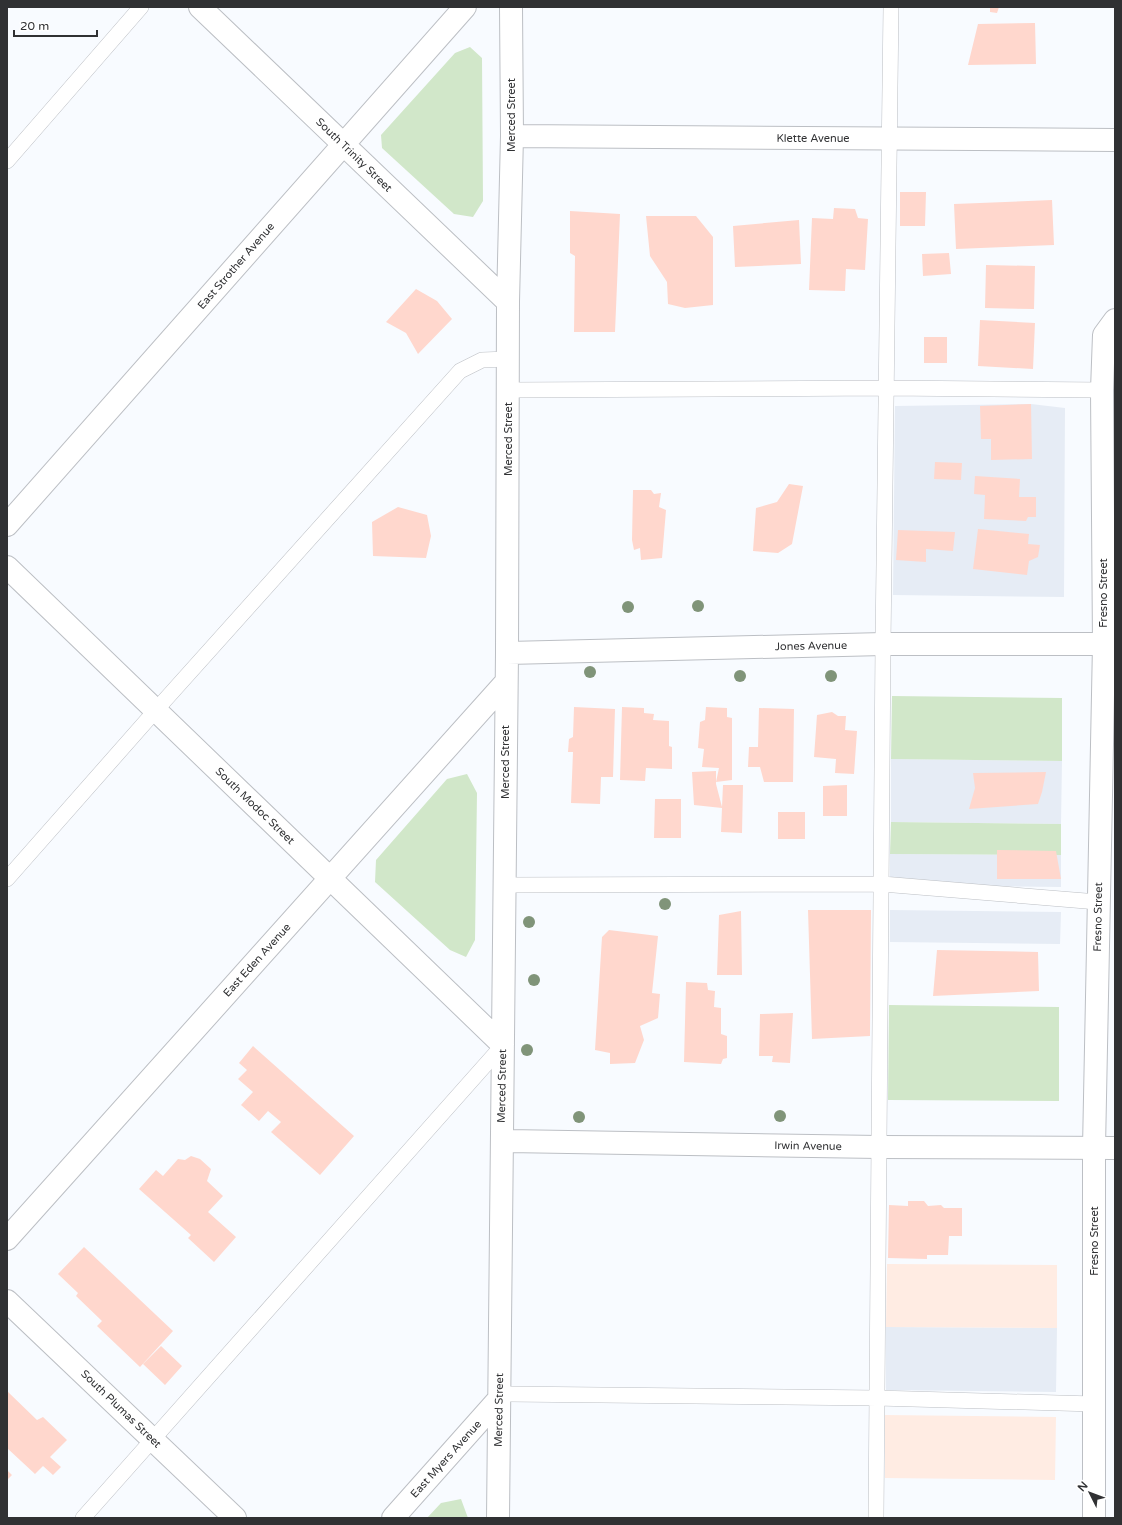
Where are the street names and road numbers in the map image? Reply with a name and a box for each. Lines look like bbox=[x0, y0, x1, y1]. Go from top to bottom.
street label: Merced Street bbox=[505, 78, 518, 152]
street label: South Trinity Street bbox=[313, 115, 395, 195]
street label: Klette Avenue bbox=[776, 132, 850, 145]
street label: East Strother Avenue bbox=[195, 220, 277, 312]
street label: Merced Street bbox=[502, 402, 515, 476]
street label: Fresno Street bbox=[1097, 558, 1110, 628]
street label: Jones Avenue bbox=[775, 639, 847, 653]
street label: Merced Street bbox=[499, 725, 512, 799]
street label: South Modoc Street bbox=[213, 765, 297, 847]
street label: Fresno Street bbox=[1091, 882, 1105, 952]
street label: East Eden Avenue bbox=[221, 921, 293, 999]
street label: Merced Street bbox=[495, 1049, 509, 1123]
street label: Irwin Avenue bbox=[774, 1139, 842, 1153]
street label: Fresno Street bbox=[1088, 1206, 1101, 1276]
street label: South Plumas Street bbox=[78, 1367, 164, 1451]
street label: Merced Street bbox=[492, 1373, 506, 1447]
street label: East Myers Avenue bbox=[408, 1418, 484, 1500]

